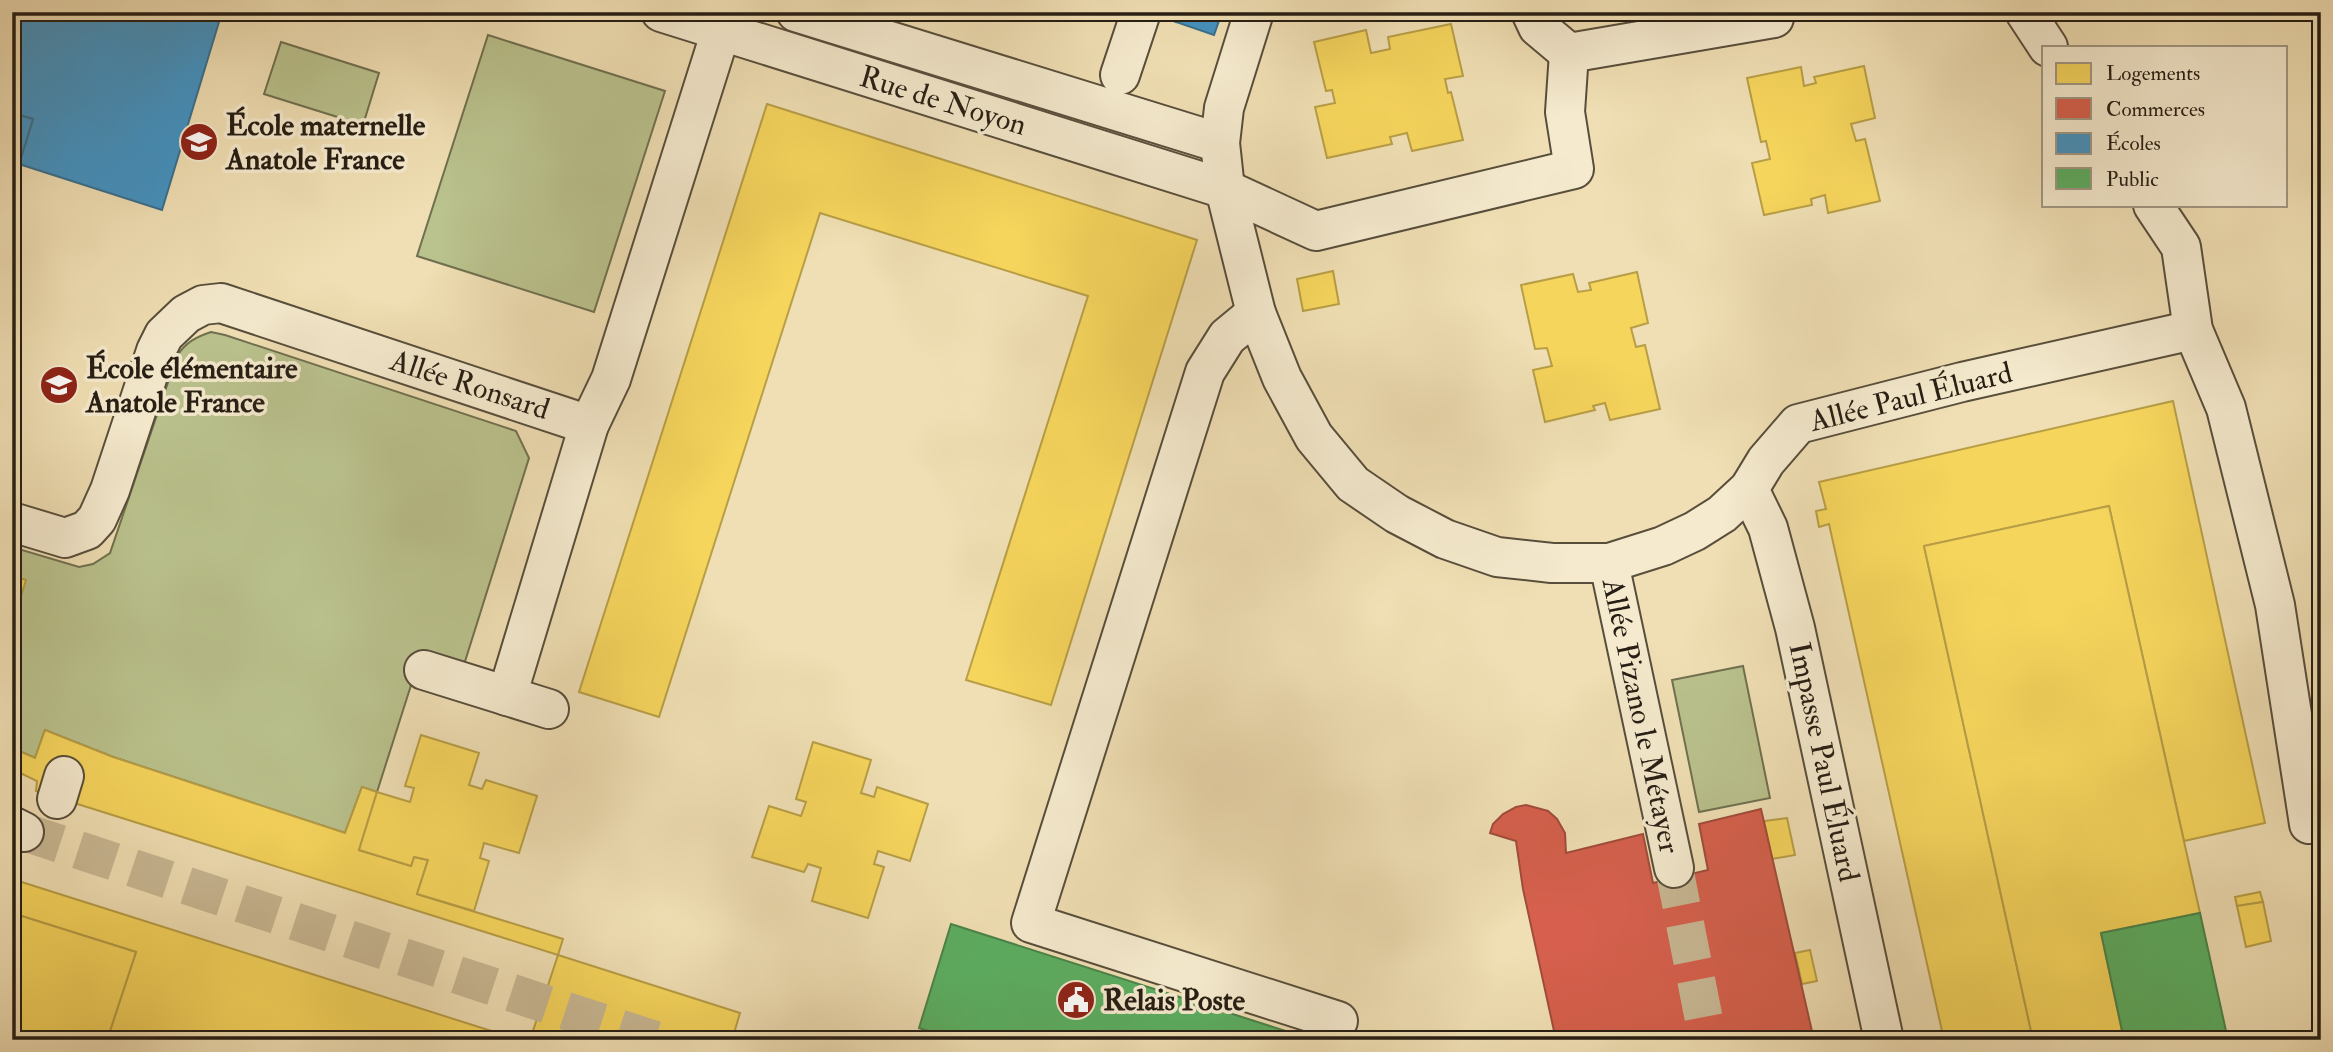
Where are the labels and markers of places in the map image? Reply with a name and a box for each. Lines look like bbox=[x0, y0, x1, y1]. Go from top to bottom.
place label: École maternelle Anatole France bbox=[224, 106, 426, 178]
school or university icon: École maternelle Anatole France bbox=[178, 121, 220, 163]
place label: École élémentaire Anatole France bbox=[84, 349, 298, 421]
school or university icon: École élémentaire Anatole France bbox=[38, 364, 80, 406]
public building icon: Relais Poste bbox=[1055, 979, 1097, 1021]
place label: Relais Poste bbox=[1103, 982, 1246, 1019]

